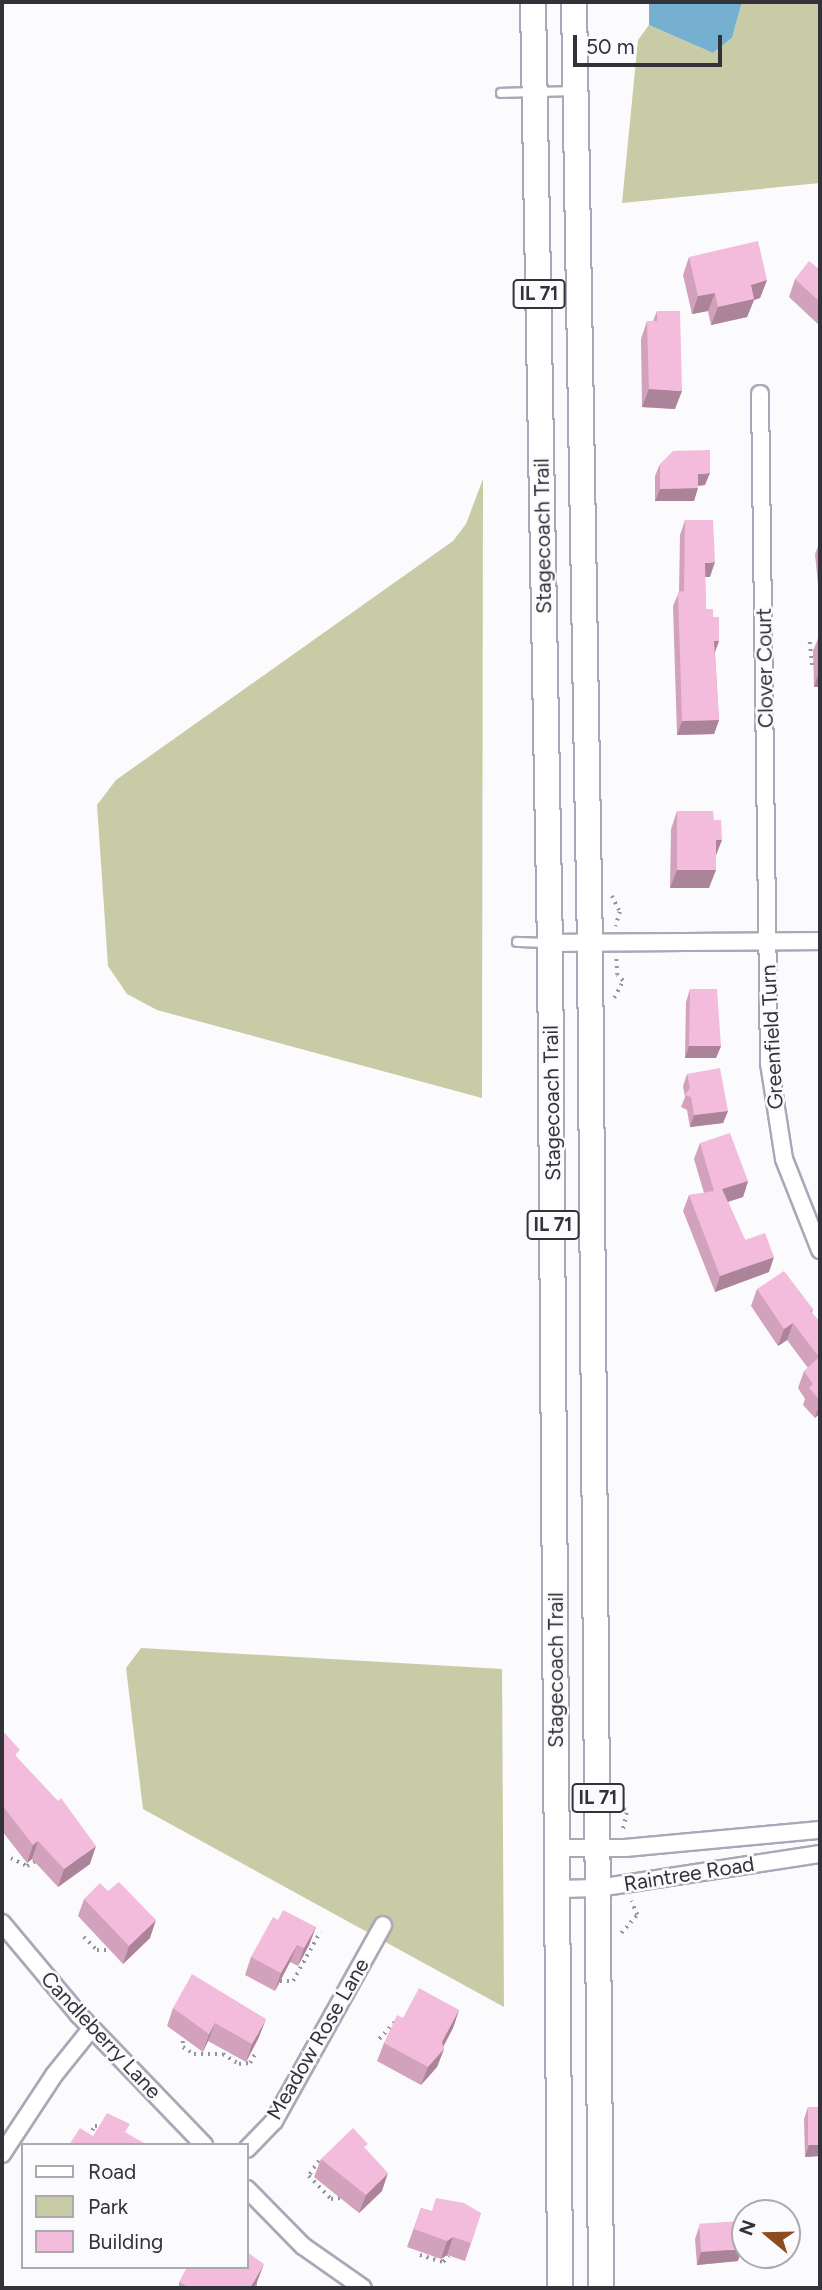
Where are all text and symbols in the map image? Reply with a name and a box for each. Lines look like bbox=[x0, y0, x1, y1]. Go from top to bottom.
scale bar bbox=[577, 21, 726, 65]
text: 50 m bbox=[586, 34, 635, 59]
road number: IL 71 bbox=[511, 278, 567, 310]
street label: Stagecoach Trail bbox=[529, 458, 557, 614]
street label: Clover Court bbox=[751, 608, 779, 728]
street label: Greenfield Turn bbox=[756, 964, 788, 1110]
street label: Stagecoach Trail bbox=[538, 1025, 566, 1181]
road number: IL 71 bbox=[525, 1210, 581, 1240]
street label: Stagecoach Trail bbox=[543, 1592, 569, 1748]
road number: IL 71 bbox=[570, 1782, 626, 1814]
street label: Raintree Road bbox=[622, 1851, 756, 1897]
street label: Meadow Rose Lane bbox=[261, 1954, 375, 2124]
street label: Candleberry Lane bbox=[36, 1966, 166, 2104]
legend bbox=[21, 2143, 248, 2269]
text: Road bbox=[88, 2159, 136, 2184]
text: Park bbox=[88, 2194, 128, 2219]
north arrow bbox=[731, 2199, 801, 2269]
text: N bbox=[734, 2217, 761, 2238]
text: Building bbox=[88, 2229, 163, 2254]

